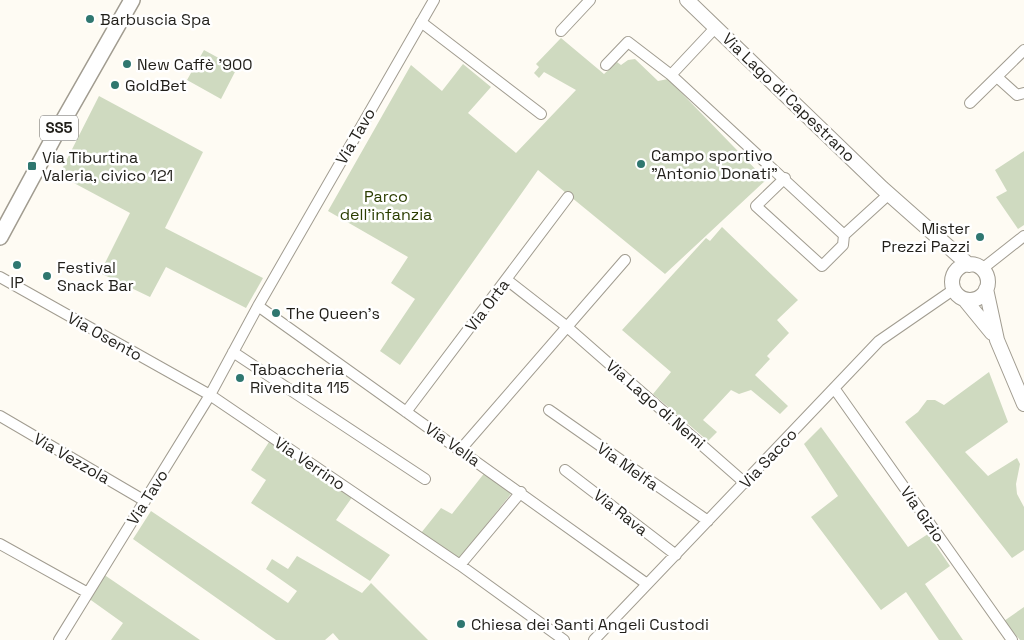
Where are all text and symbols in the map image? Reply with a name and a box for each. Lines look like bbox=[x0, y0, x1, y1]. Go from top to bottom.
place label: Barbuscia Spa bbox=[100, 9, 210, 30]
marker: Barbuscia Spa bbox=[84, 13, 96, 25]
street label: Via Lago di Capestrano bbox=[718, 28, 860, 166]
place label: New Caffè '900 bbox=[137, 54, 253, 75]
marker: New Caffè '900 bbox=[121, 58, 133, 70]
place label: GoldBet bbox=[125, 75, 187, 96]
marker: GoldBet bbox=[109, 79, 121, 91]
street label: Via Tavo bbox=[331, 104, 380, 168]
road number: SS5 bbox=[40, 116, 78, 140]
place label: Campo sportivo "Antonio Donati" bbox=[651, 145, 778, 184]
place label: Via Tiburtina Valeria, civico 121 bbox=[42, 147, 173, 186]
marker: Campo sportivo "Antonio Donati" bbox=[635, 158, 647, 170]
marker: Via Tiburtina Valeria, civico 121 bbox=[26, 160, 38, 172]
park label: Parco dell'infanzia bbox=[340, 186, 432, 225]
place label: Mister Prezzi Pazzi bbox=[882, 218, 970, 257]
marker: Mister Prezzi Pazzi bbox=[974, 231, 986, 243]
place label: Festival Snack Bar bbox=[57, 257, 134, 296]
marker: IP bbox=[11, 259, 23, 271]
marker: Festival Snack Bar bbox=[41, 270, 53, 282]
place label: IP bbox=[10, 272, 24, 293]
street label: Via Orta bbox=[461, 275, 514, 336]
place label: The Queen's bbox=[286, 303, 380, 324]
street label: Via Osento bbox=[64, 307, 146, 366]
marker: The Queen's bbox=[270, 307, 282, 319]
street label: Via Lago di Nemi bbox=[602, 355, 710, 453]
place label: Tabaccheria Rivendita 115 bbox=[250, 359, 349, 398]
marker: Tabaccheria Rivendita 115 bbox=[234, 372, 246, 384]
street label: Via Vella bbox=[421, 418, 484, 471]
street label: Via Sacco bbox=[735, 424, 802, 493]
street label: Via Vezzola bbox=[30, 428, 114, 489]
street label: Via Verrino bbox=[270, 432, 349, 495]
street label: Via Melfa bbox=[593, 438, 663, 495]
street label: Via Tavo bbox=[122, 466, 173, 529]
street label: Via Gizio bbox=[896, 482, 949, 546]
street label: Via Rava bbox=[589, 485, 652, 540]
place label: Chiesa dei Santi Angeli Custodi bbox=[471, 614, 709, 635]
marker: Chiesa dei Santi Angeli Custodi bbox=[455, 618, 467, 630]

